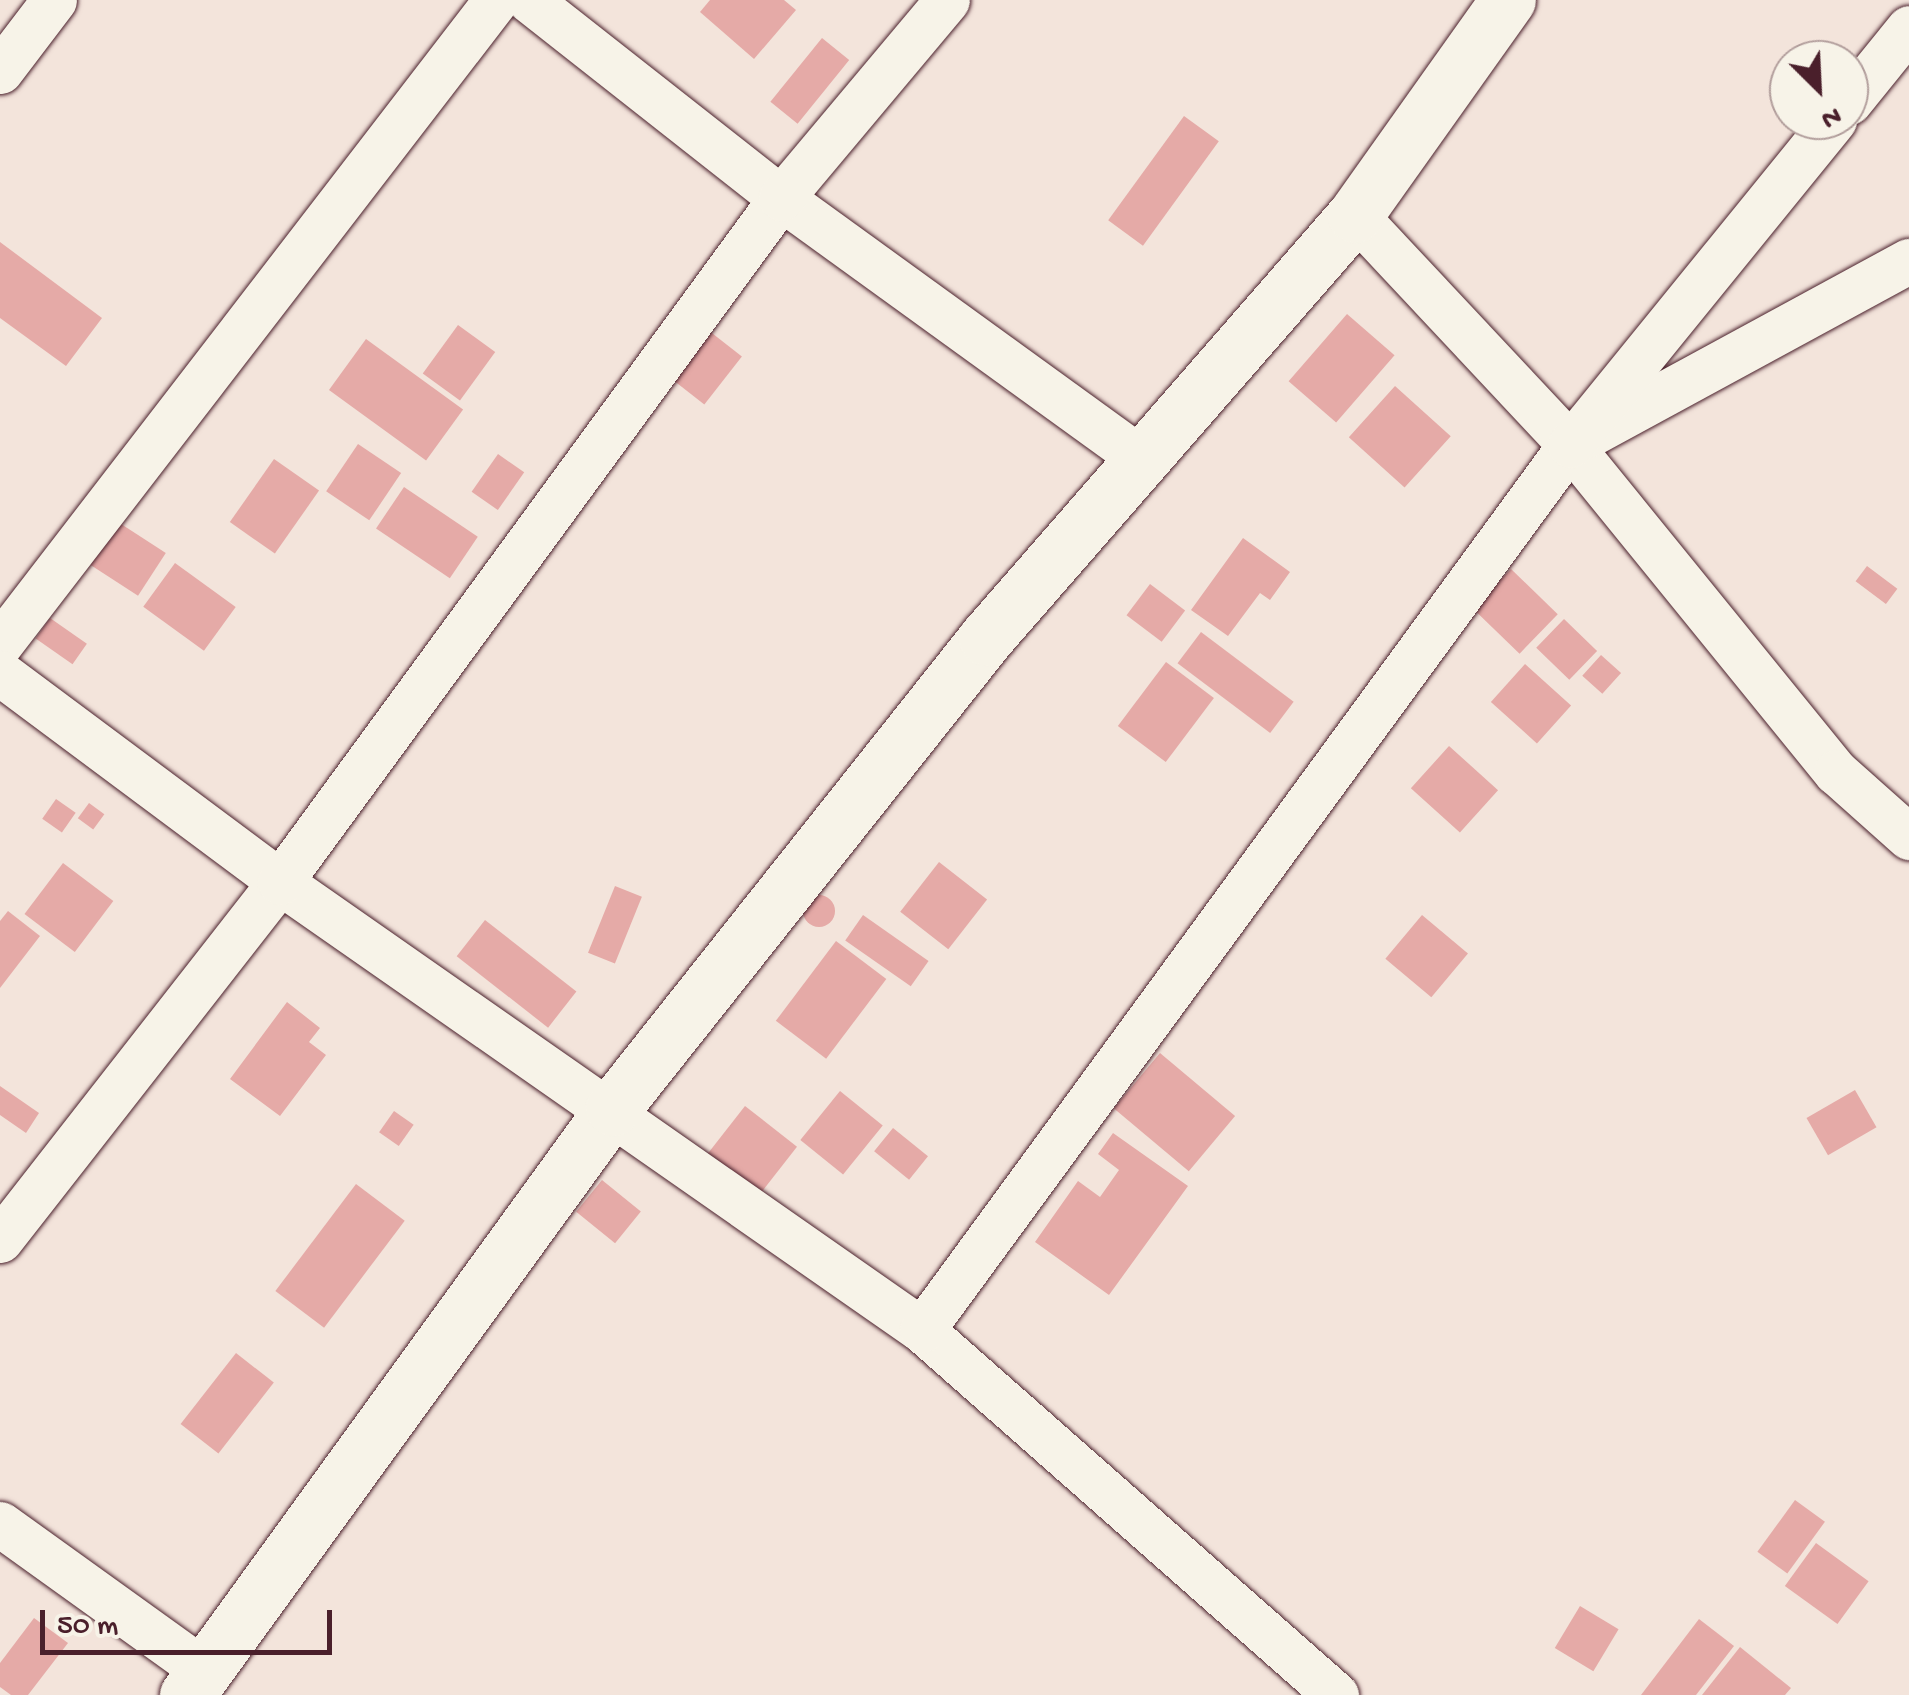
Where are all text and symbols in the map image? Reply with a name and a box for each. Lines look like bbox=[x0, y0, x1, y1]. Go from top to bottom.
north arrow bbox=[1769, 40, 1869, 140]
text: N bbox=[1816, 97, 1846, 135]
scale bar bbox=[45, 1590, 338, 1652]
text: 50 m bbox=[57, 1610, 118, 1645]

